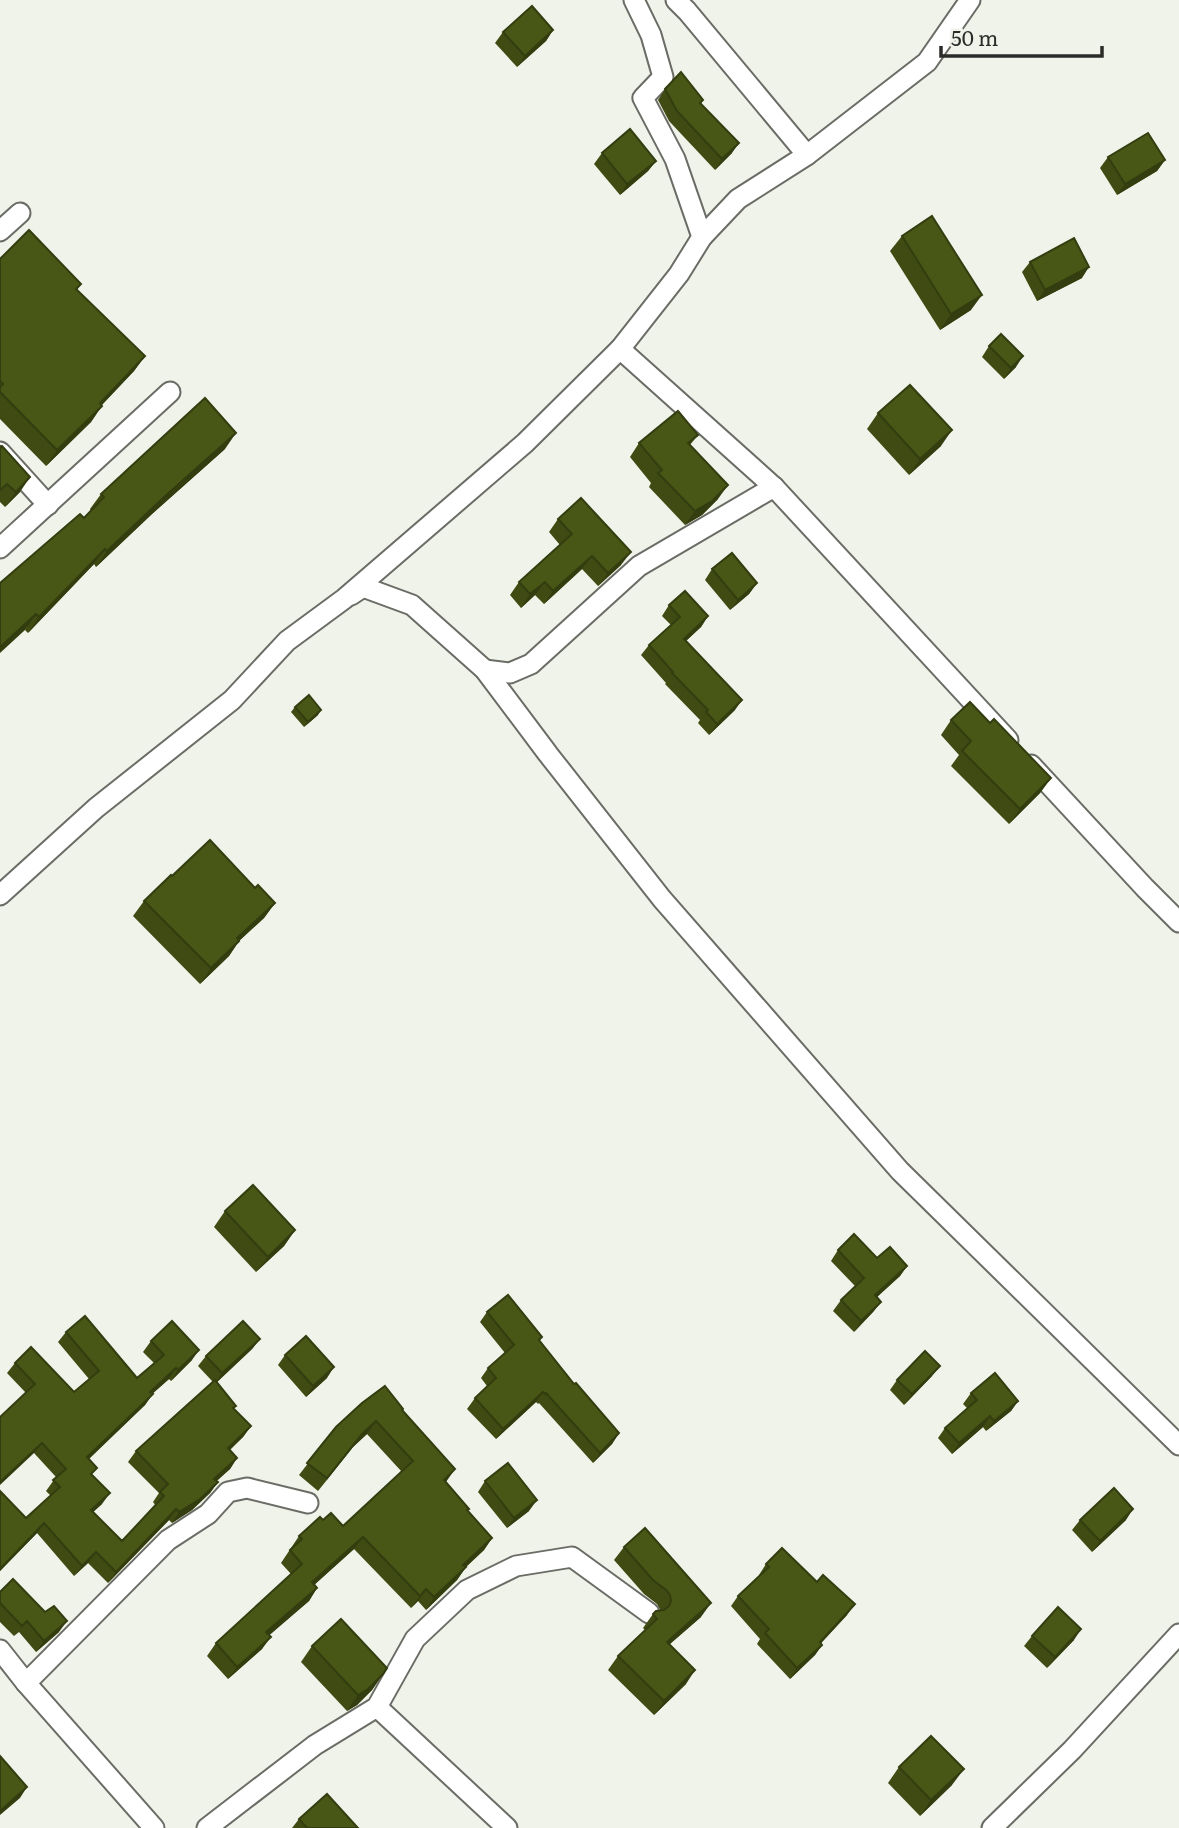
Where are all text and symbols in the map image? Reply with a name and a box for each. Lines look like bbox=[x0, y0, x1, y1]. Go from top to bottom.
scale bar bbox=[941, 14, 1102, 58]
text: 50 m bbox=[951, 21, 998, 52]

